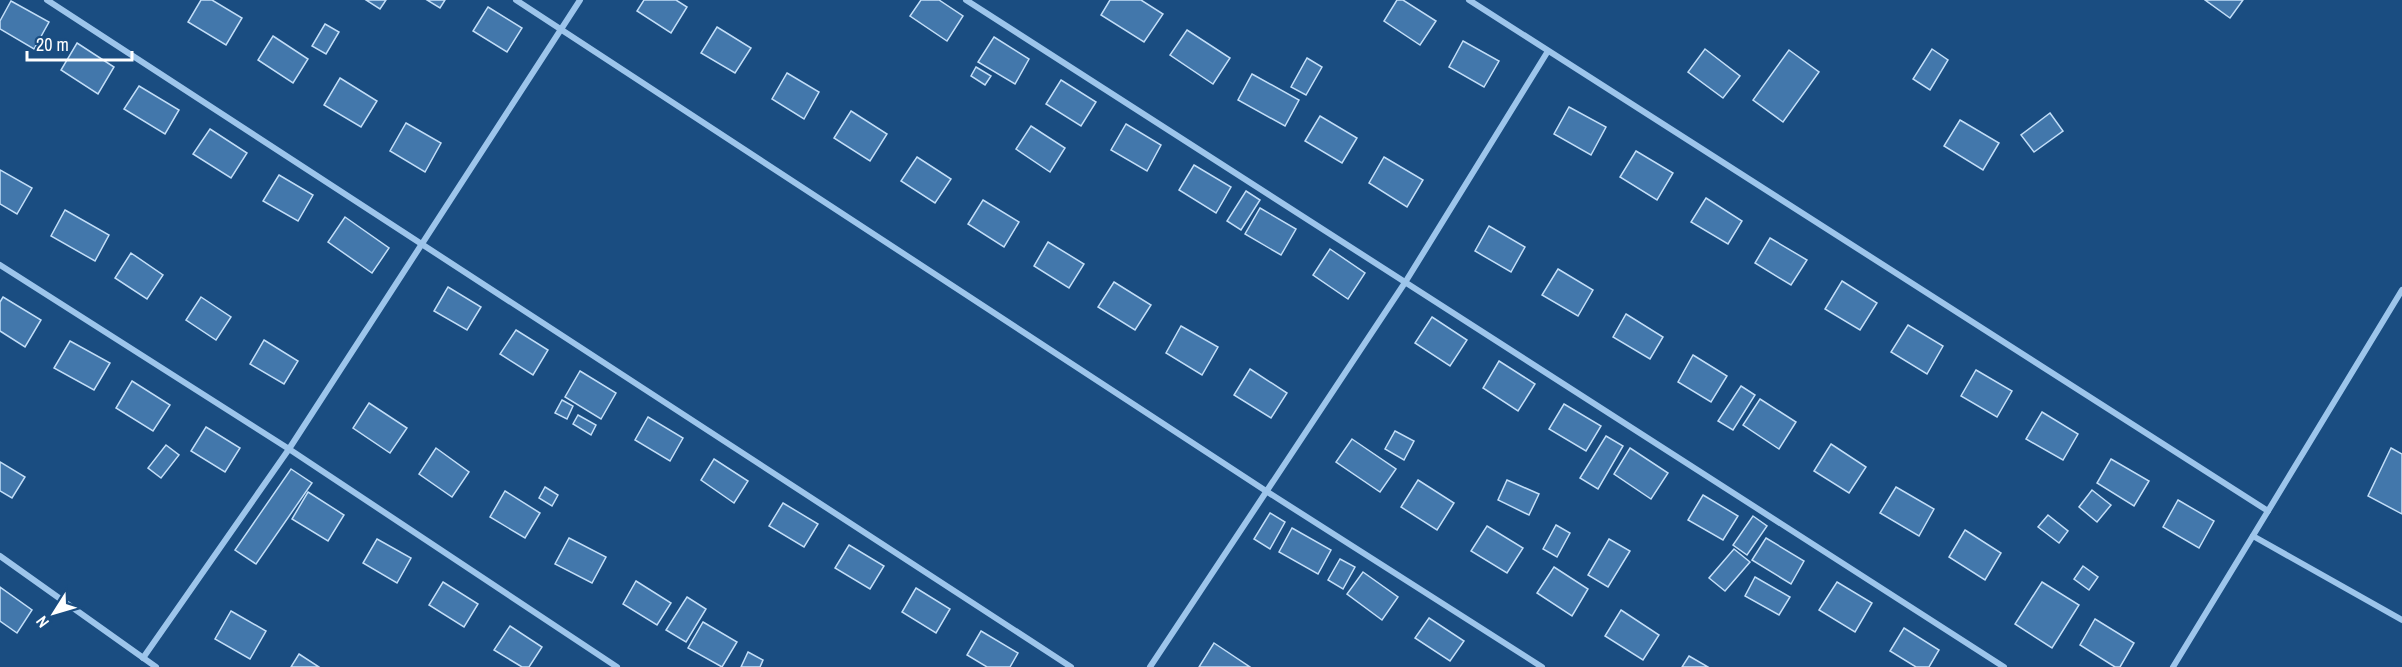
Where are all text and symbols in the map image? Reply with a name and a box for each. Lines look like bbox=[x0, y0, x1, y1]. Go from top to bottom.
scale bar bbox=[27, 24, 132, 62]
text: 20 m bbox=[36, 32, 69, 57]
north arrow bbox=[24, 583, 84, 643]
text: N bbox=[30, 612, 54, 632]

